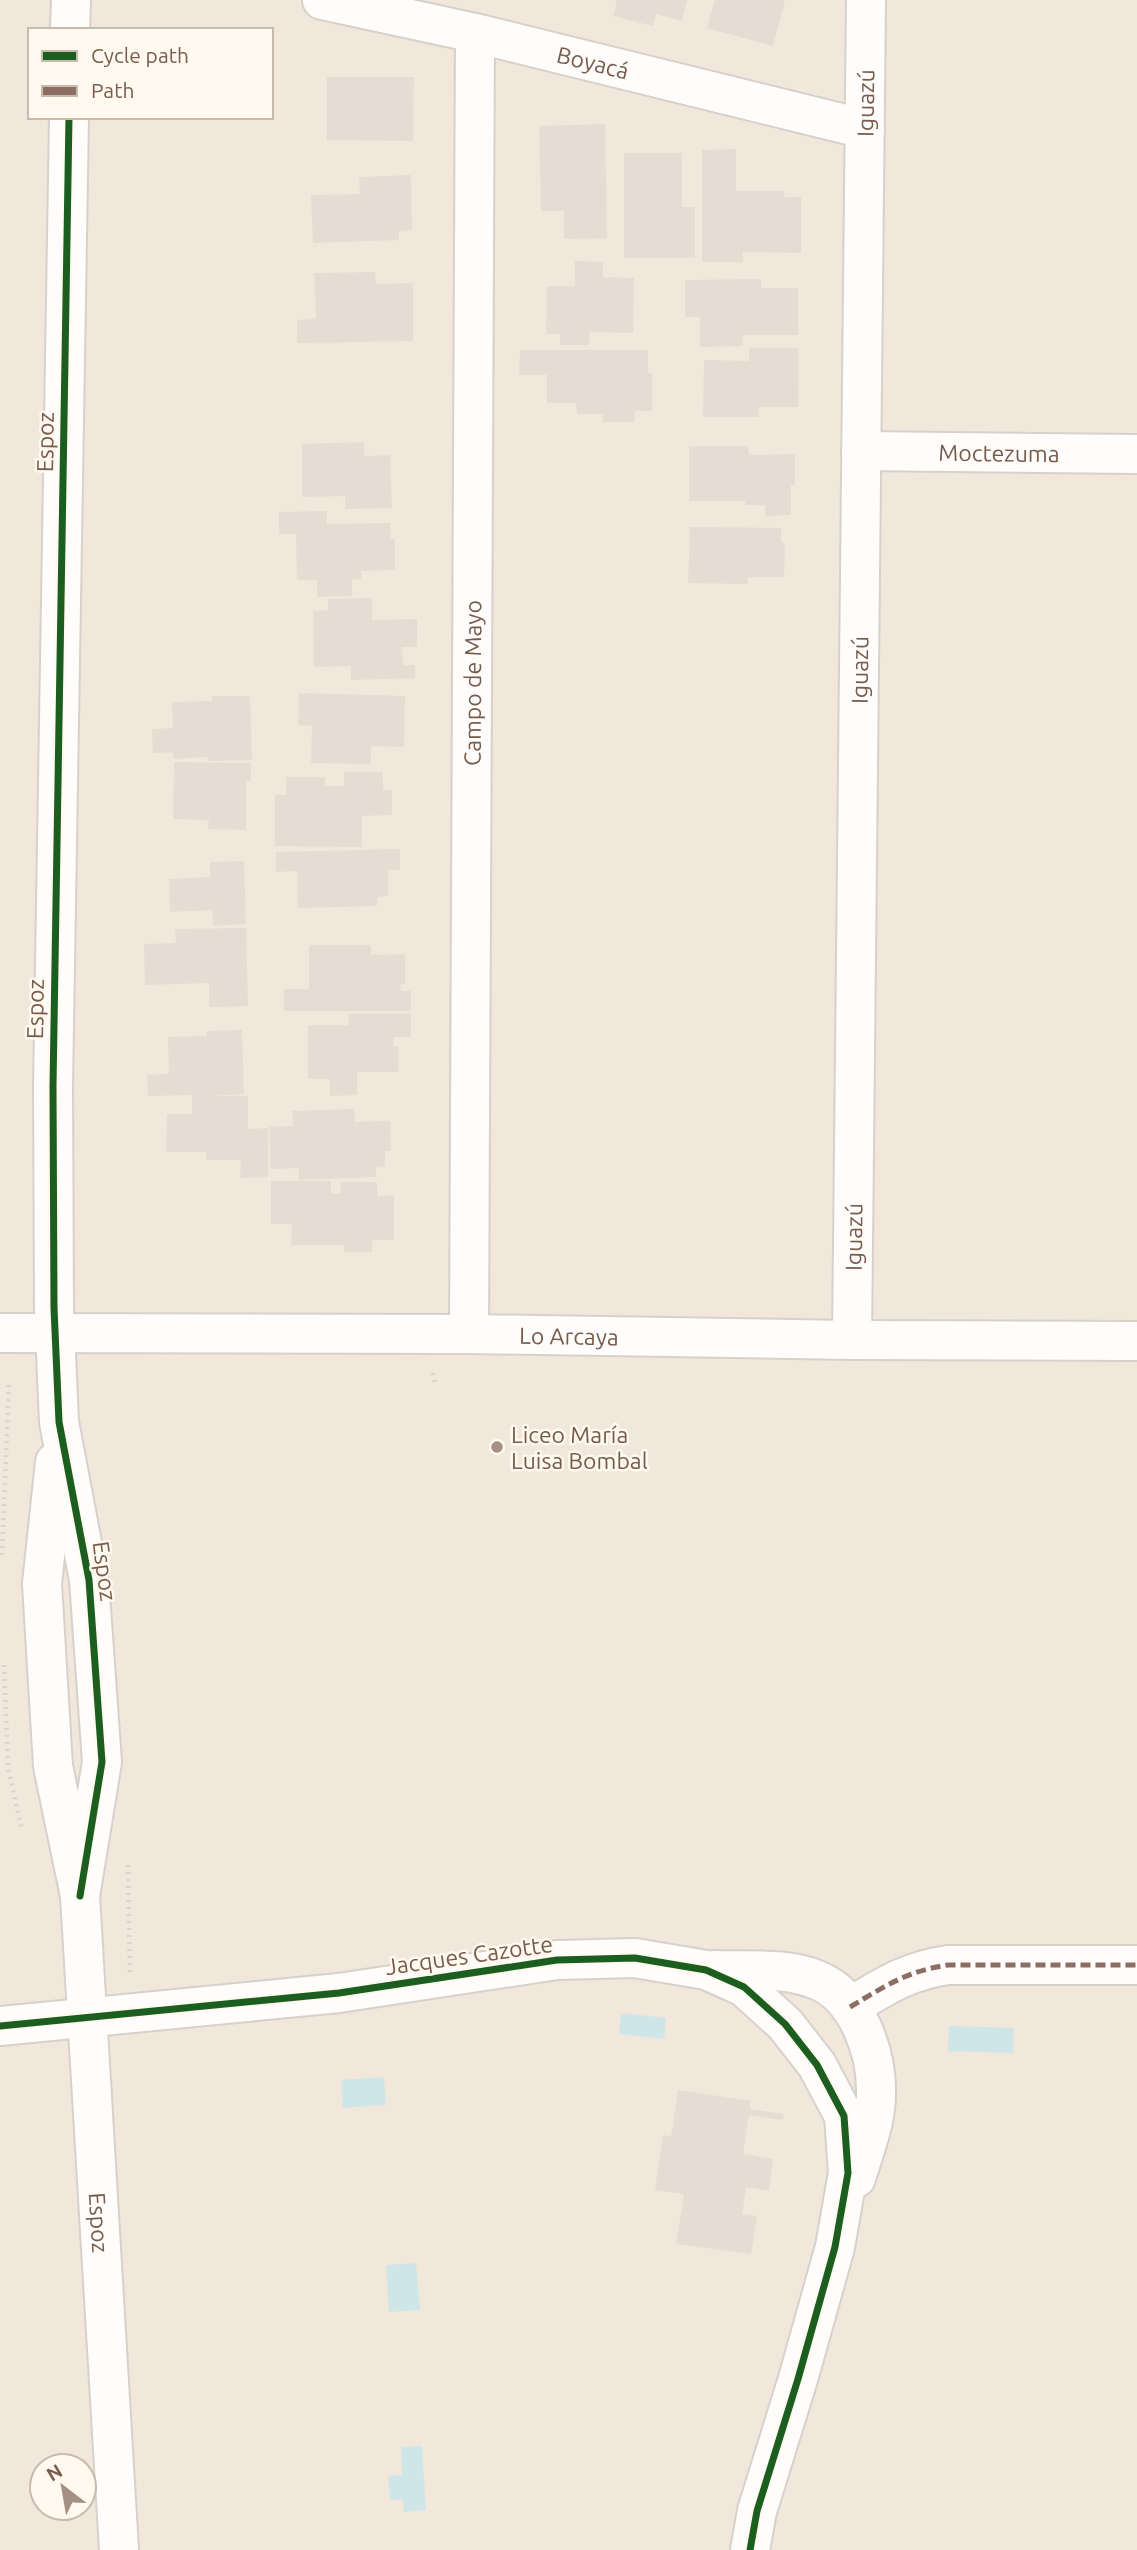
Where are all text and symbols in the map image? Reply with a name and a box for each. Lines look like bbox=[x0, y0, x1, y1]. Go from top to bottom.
legend bbox=[28, 28, 273, 119]
street label: Boyacá bbox=[554, 41, 632, 83]
text: Cycle path bbox=[91, 43, 189, 67]
street label: Iguazú bbox=[852, 69, 878, 137]
text: Path bbox=[91, 78, 134, 102]
street label: Espoz bbox=[32, 412, 58, 472]
street label: Moctezuma bbox=[938, 439, 1060, 466]
street label: Campo de Mayo bbox=[459, 600, 485, 766]
street label: Iguazú bbox=[846, 636, 872, 704]
street label: Espoz bbox=[22, 979, 48, 1039]
street label: Iguazú bbox=[840, 1203, 866, 1271]
street label: Lo Arcaya bbox=[519, 1322, 619, 1349]
place label: Liceo María Luisa Bombal bbox=[511, 1422, 648, 1473]
marker: Liceo María Luisa Bombal bbox=[489, 1439, 505, 1455]
street label: Espoz bbox=[88, 1539, 122, 1603]
street label: Jacques Cazotte bbox=[384, 1931, 554, 1979]
street label: Espoz bbox=[85, 2192, 114, 2253]
north arrow bbox=[28, 2452, 98, 2522]
text: N bbox=[42, 2459, 66, 2486]

